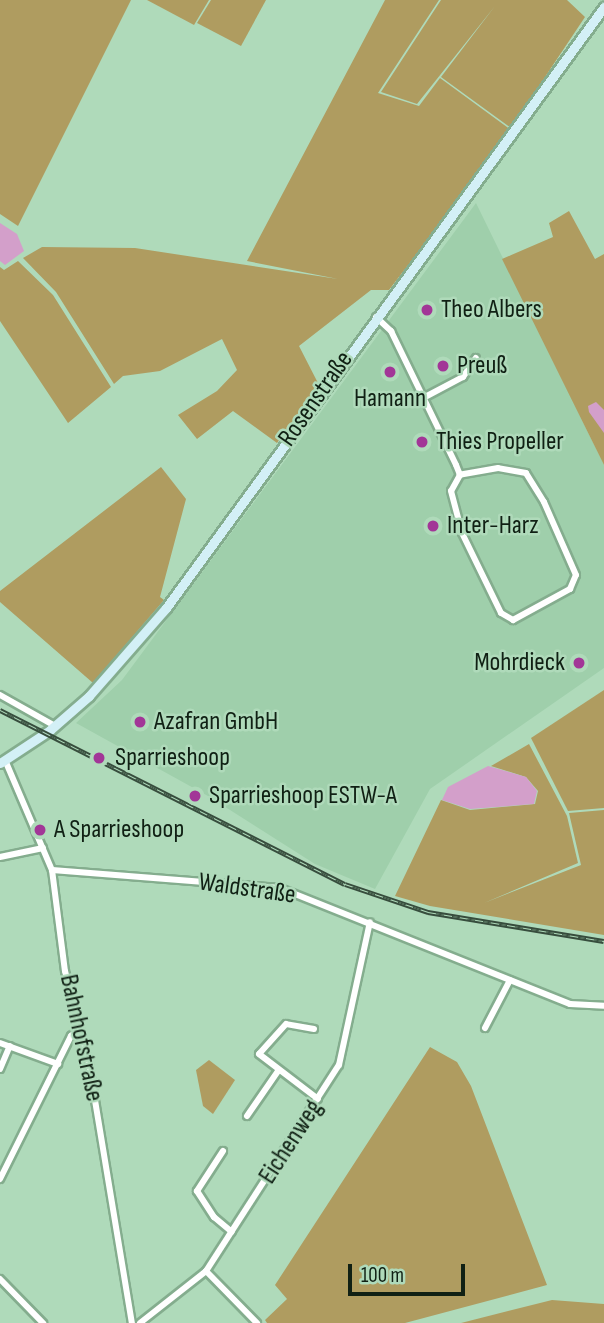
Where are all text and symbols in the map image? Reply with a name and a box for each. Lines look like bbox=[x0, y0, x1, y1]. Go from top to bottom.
place label: Theo Albers bbox=[441, 294, 542, 326]
marker: Theo Albers bbox=[419, 302, 435, 318]
street label: Rosenstraße bbox=[272, 345, 360, 453]
place label: Preuß bbox=[457, 350, 507, 382]
marker: Preuß bbox=[435, 358, 451, 374]
marker: Hamann bbox=[382, 364, 398, 380]
place label: Hamann bbox=[354, 383, 426, 415]
place label: Thies Propeller bbox=[436, 426, 564, 458]
marker: Thies Propeller bbox=[414, 434, 430, 450]
place label: Inter-Harz bbox=[447, 510, 539, 542]
marker: Inter-Harz bbox=[425, 518, 441, 534]
place label: Mohrdieck bbox=[474, 647, 565, 679]
marker: Mohrdieck bbox=[571, 655, 587, 671]
place label: Azafran GmbH bbox=[154, 706, 278, 738]
marker: Azafran GmbH bbox=[132, 714, 148, 730]
place label: Sparrieshoop bbox=[115, 742, 230, 774]
marker: Sparrieshoop bbox=[89, 748, 109, 768]
place label: Sparrieshoop ESTW-A bbox=[209, 780, 397, 812]
marker: Sparrieshoop ESTW-A bbox=[187, 788, 203, 804]
place label: A Sparrieshoop bbox=[54, 814, 184, 846]
marker: A Sparrieshoop bbox=[32, 822, 48, 838]
street label: Waldstraße bbox=[197, 867, 297, 911]
street label: Bahnhofstraße bbox=[52, 972, 110, 1104]
street label: Eichenweg bbox=[252, 1094, 330, 1190]
scale bar bbox=[352, 1250, 469, 1294]
text: 100 m bbox=[361, 1263, 404, 1288]

